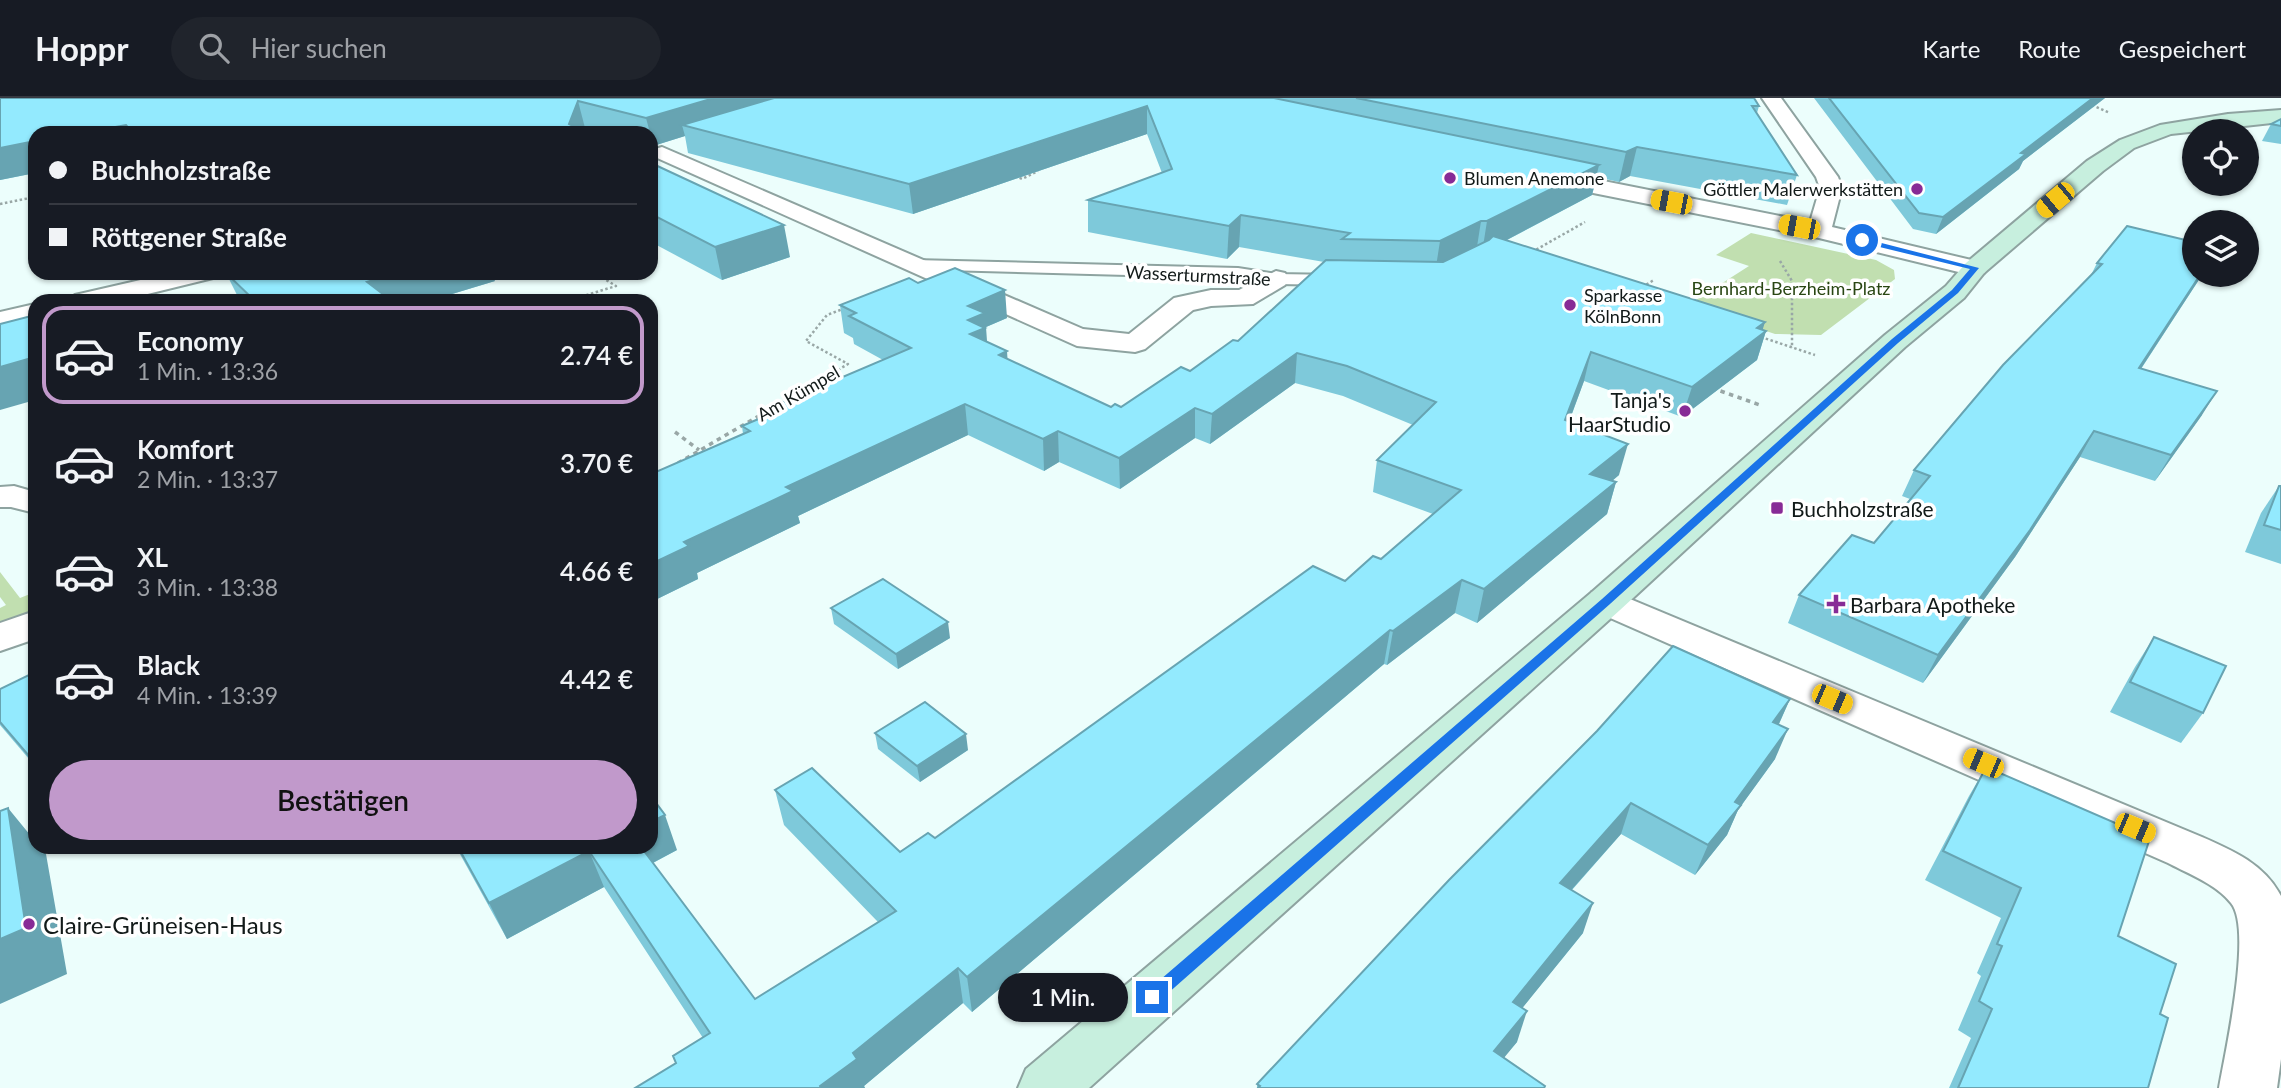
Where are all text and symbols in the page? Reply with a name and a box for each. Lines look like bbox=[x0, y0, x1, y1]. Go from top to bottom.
search box bbox=[171, 17, 661, 80]
text: Hoppr bbox=[35, 28, 129, 68]
icon: search bbox=[195, 29, 233, 67]
text: Hier suchen bbox=[251, 32, 387, 64]
text: Karte bbox=[1923, 34, 1980, 63]
text: Route bbox=[2018, 34, 2081, 63]
text: Gespeichert bbox=[2119, 34, 2246, 63]
map controls bbox=[2182, 119, 2259, 287]
button: locate bbox=[2182, 119, 2259, 196]
text: Buchholzstraße bbox=[91, 154, 271, 186]
place label: Blumen Anemone bbox=[1464, 167, 1604, 189]
marker: Blumen Anemone bbox=[1442, 170, 1458, 186]
place label: Göttler Malerwerkstätten bbox=[1703, 178, 1903, 200]
car bbox=[2033, 178, 2078, 222]
marker: Göttler Malerwerkstätten bbox=[1909, 181, 1925, 197]
car bbox=[1649, 188, 1694, 216]
button: layers bbox=[2182, 210, 2259, 287]
car bbox=[1777, 213, 1822, 241]
text: Röttgener Straße bbox=[91, 221, 287, 253]
route start bbox=[1846, 224, 1878, 256]
street label: Wasserturmstraße bbox=[1125, 260, 1271, 290]
park label: Bernhard-Berzheim-Platz bbox=[1691, 277, 1891, 299]
place label: Sparkasse KölnBonn bbox=[1584, 284, 1662, 327]
marker: Sparkasse KölnBonn bbox=[1562, 297, 1578, 313]
icon: car bbox=[53, 324, 116, 387]
text: Economy bbox=[137, 325, 243, 357]
text: 2.74 € bbox=[560, 339, 633, 371]
text: 1 Min. · 13:36 bbox=[137, 357, 278, 385]
street label: Am Kümpel bbox=[753, 361, 843, 425]
place label: Tanja's HaarStudio bbox=[1568, 387, 1671, 436]
marker: Tanja's HaarStudio bbox=[1677, 403, 1693, 419]
icon: car bbox=[53, 432, 116, 495]
text: Komfort bbox=[137, 433, 234, 465]
text: 3.70 € bbox=[560, 447, 633, 479]
text: 2 Min. · 13:37 bbox=[137, 465, 278, 493]
place label: Buchholzstraße bbox=[1791, 496, 1934, 521]
marker: Buchholzstraße bbox=[1769, 500, 1785, 516]
icon: car bbox=[53, 540, 116, 603]
text: XL bbox=[137, 541, 168, 573]
text: 4.66 € bbox=[560, 555, 633, 587]
text: 3 Min. · 13:38 bbox=[137, 573, 278, 601]
place label: Barbara Apotheke bbox=[1850, 592, 2015, 617]
marker: Barbara Apotheke bbox=[1828, 596, 1844, 612]
icon: car bbox=[53, 648, 116, 711]
text: Black bbox=[137, 649, 200, 681]
text: 4.42 € bbox=[560, 663, 633, 695]
text: 4 Min. · 13:39 bbox=[137, 681, 278, 709]
car bbox=[1809, 681, 1856, 717]
car bbox=[1960, 745, 2007, 781]
button: Bestätigen bbox=[49, 760, 637, 840]
car bbox=[2112, 810, 2159, 846]
place label: Claire-Grüneisen-Haus bbox=[43, 910, 283, 939]
marker: Claire-Grüneisen-Haus bbox=[21, 916, 37, 932]
callout: 1 Min. bbox=[998, 972, 1128, 1021]
route end bbox=[1136, 981, 1168, 1013]
text: 1 Min. bbox=[1031, 983, 1095, 1011]

